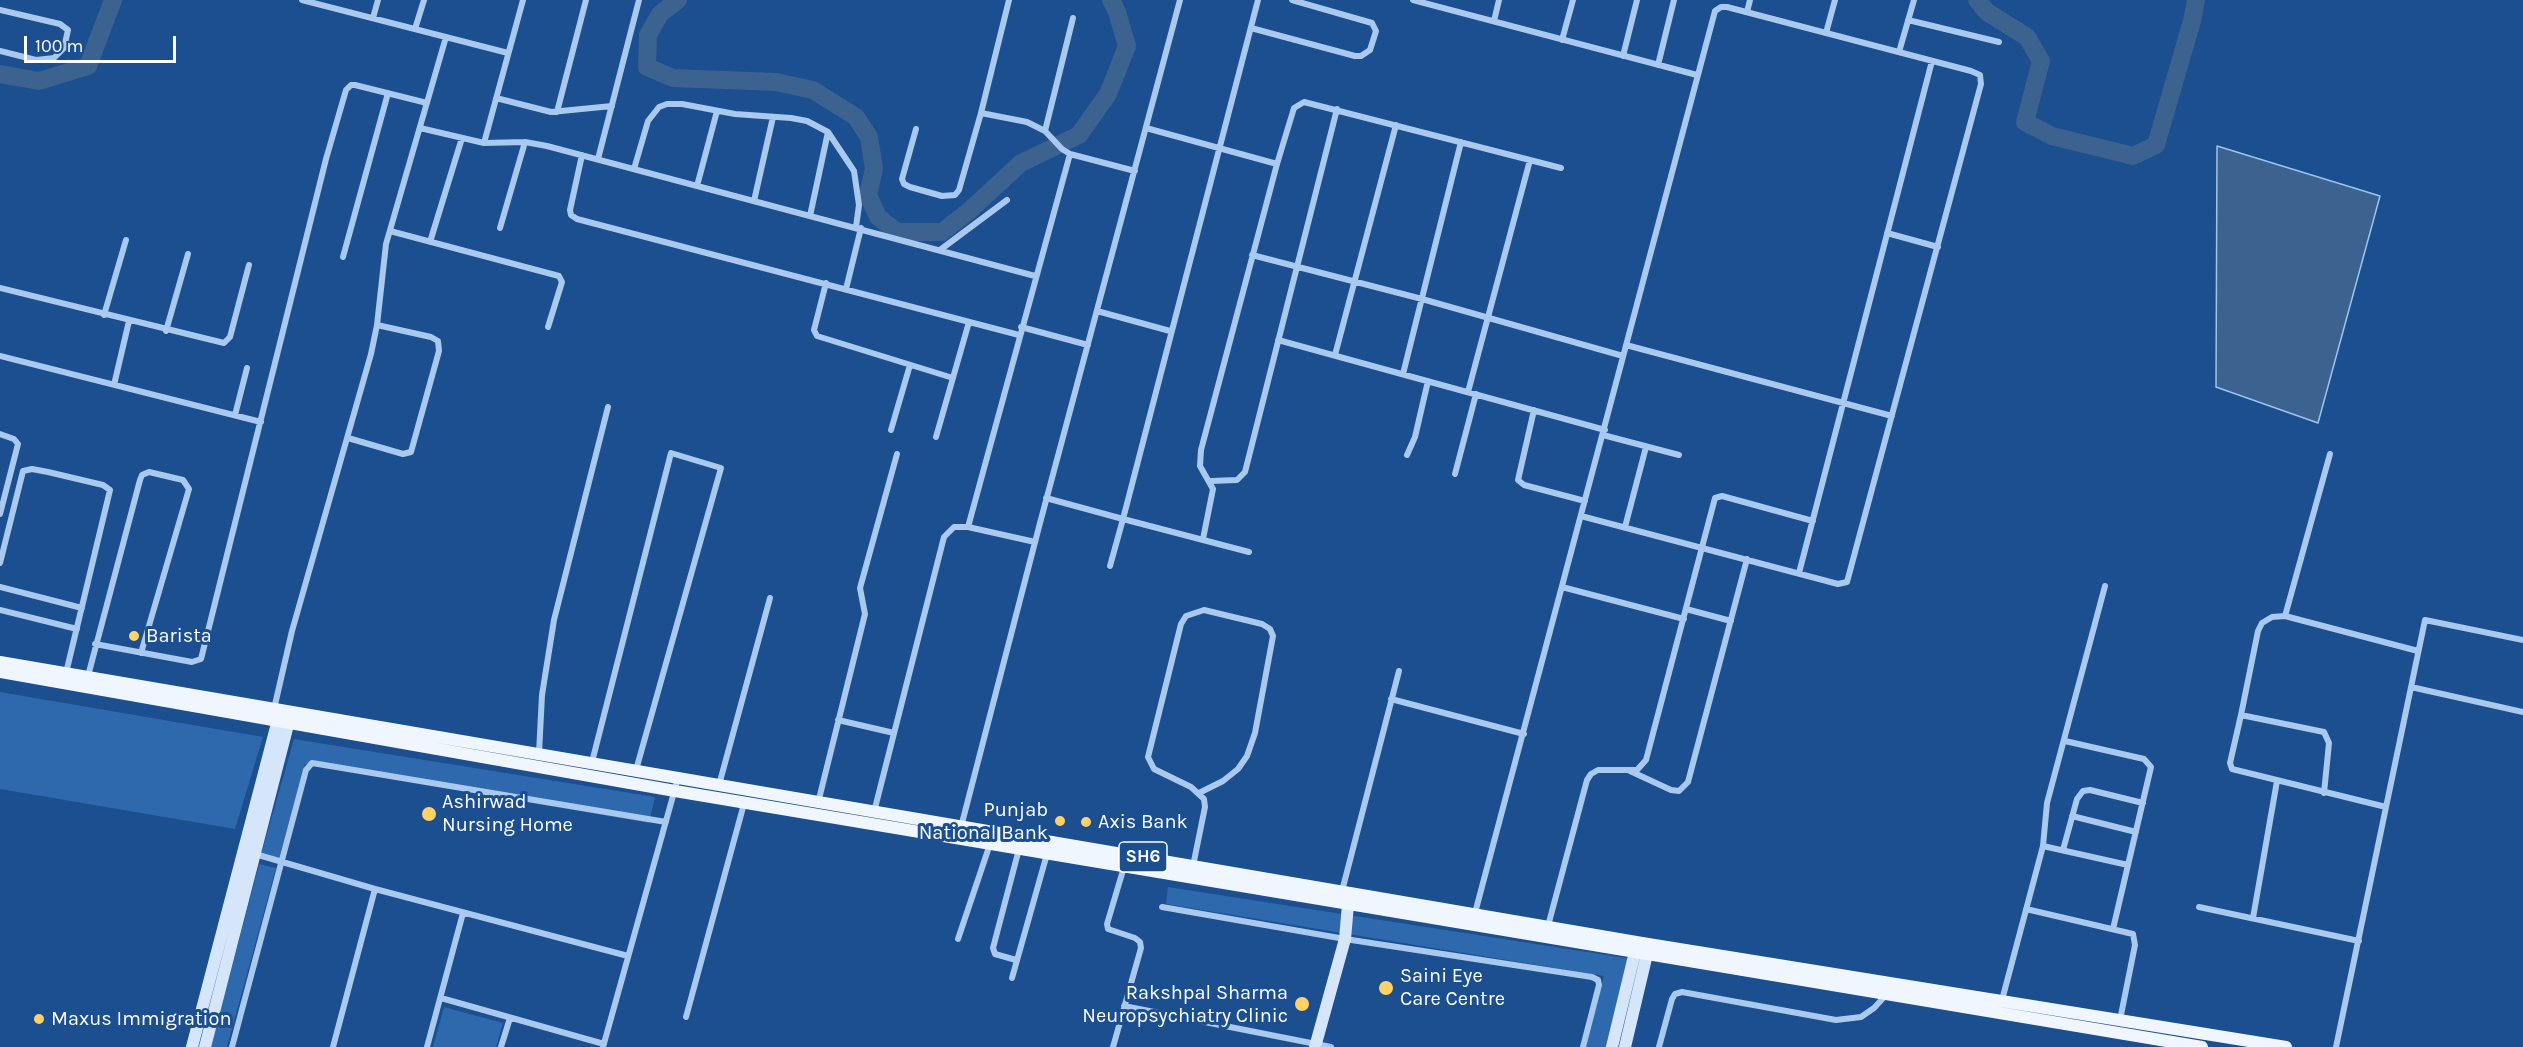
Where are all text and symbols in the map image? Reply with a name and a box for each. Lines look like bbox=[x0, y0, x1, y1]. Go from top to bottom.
scale bar bbox=[27, 24, 178, 62]
text: 100 m bbox=[35, 35, 83, 57]
place label: Barista bbox=[146, 624, 212, 648]
marker: Barista bbox=[127, 629, 141, 643]
place label: Ashirwad Nursing Home bbox=[442, 790, 573, 837]
place label: Punjab National Bank bbox=[919, 798, 1048, 845]
marker: Ashirwad Nursing Home bbox=[420, 805, 438, 823]
place label: Axis Bank bbox=[1098, 810, 1188, 834]
marker: Punjab National Bank bbox=[1053, 814, 1067, 828]
marker: Axis Bank bbox=[1079, 815, 1093, 829]
road number: SH6 bbox=[1119, 842, 1167, 872]
place label: Saini Eye Care Centre bbox=[1400, 964, 1505, 1011]
marker: Saini Eye Care Centre bbox=[1377, 979, 1395, 997]
place label: Rakshpal Sharma Neuropsychiatry Clinic bbox=[1082, 981, 1288, 1028]
marker: Rakshpal Sharma Neuropsychiatry Clinic bbox=[1293, 995, 1311, 1013]
place label: Maxus Immigration bbox=[51, 1007, 232, 1031]
marker: Maxus Immigration bbox=[32, 1012, 46, 1026]

